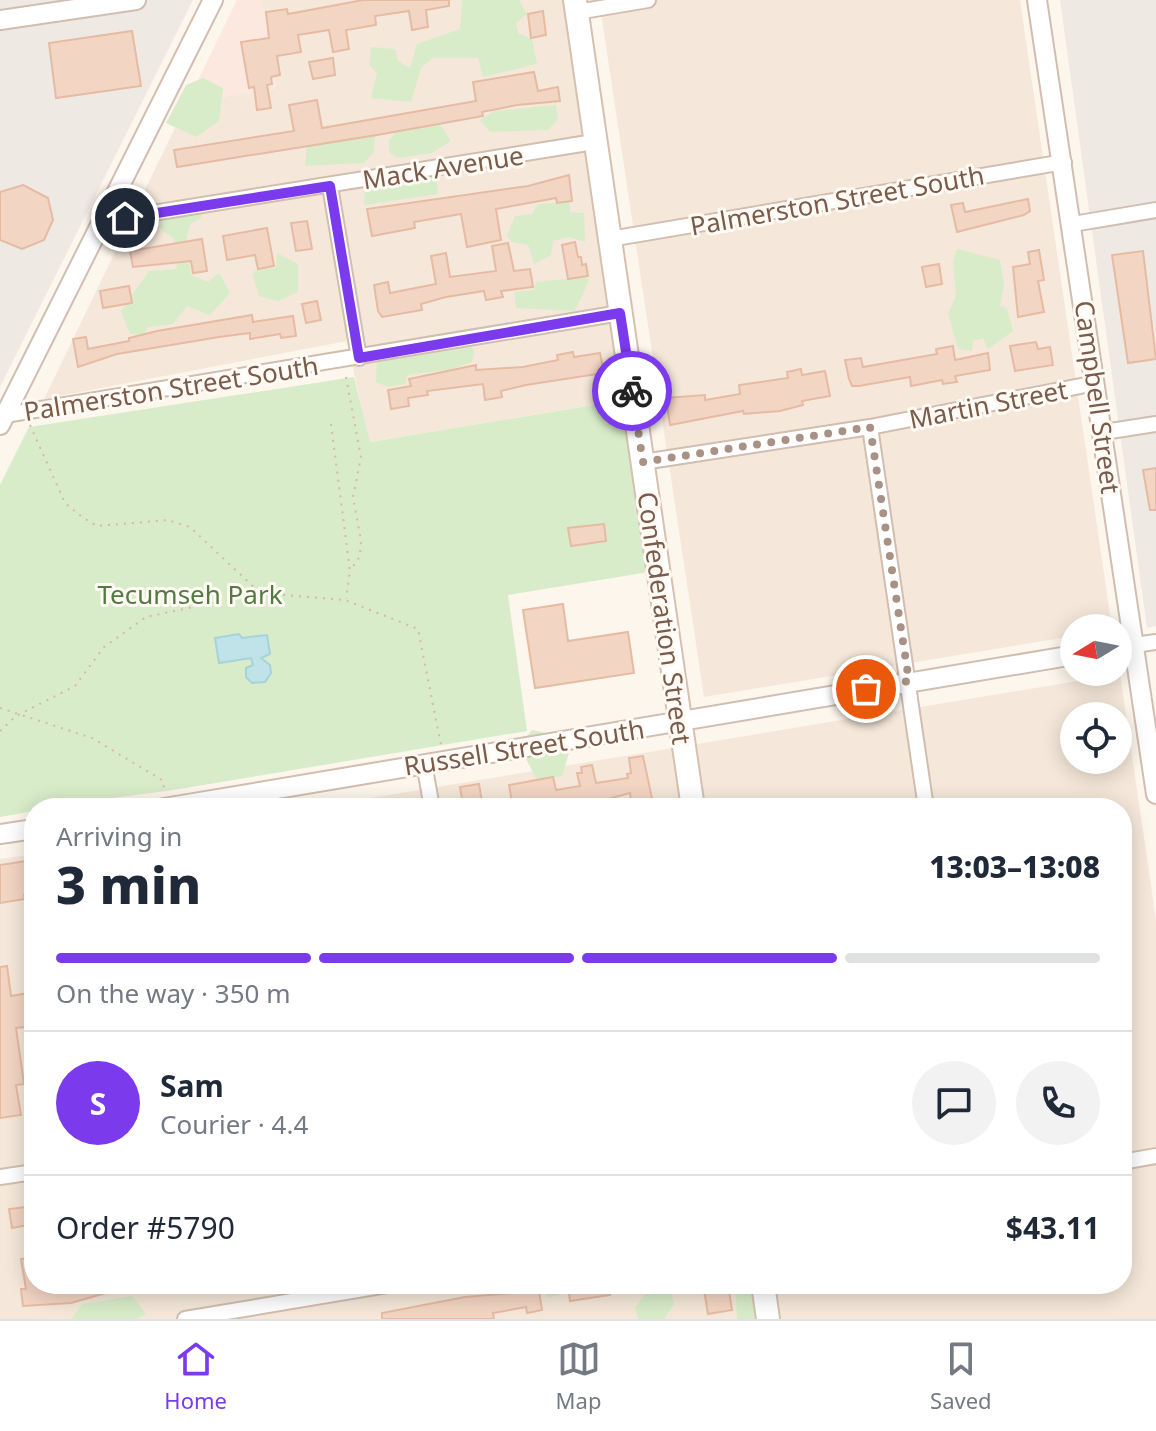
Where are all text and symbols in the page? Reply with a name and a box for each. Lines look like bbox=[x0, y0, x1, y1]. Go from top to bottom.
street label: Mack Avenue bbox=[360, 137, 526, 197]
street label: Palmerston Street South bbox=[687, 156, 987, 244]
pin bbox=[91, 184, 159, 252]
icon: home bbox=[103, 196, 147, 240]
street label: Campbell Street bbox=[1067, 298, 1129, 496]
street label: Palmerston Street South bbox=[21, 347, 321, 429]
courier bbox=[592, 351, 672, 431]
icon: bike bbox=[610, 369, 654, 413]
street label: Martin Street bbox=[906, 371, 1070, 437]
street label: Confederation Street bbox=[629, 489, 701, 747]
park label: Tecumseh Park bbox=[97, 576, 283, 612]
north arrow bbox=[1060, 614, 1132, 686]
map controls bbox=[1060, 614, 1132, 774]
pin bbox=[832, 655, 900, 723]
icon: bag bbox=[844, 667, 888, 711]
button: locate bbox=[1060, 702, 1132, 774]
street label: Russell Street South bbox=[401, 710, 647, 784]
text: Arriving in bbox=[56, 818, 182, 854]
text: 13:03–13:08 bbox=[929, 846, 1100, 887]
text: 3 min bbox=[56, 848, 201, 919]
text: On the way · 350 m bbox=[56, 975, 290, 1011]
button: chat bbox=[912, 1061, 996, 1145]
button: phone bbox=[1016, 1061, 1100, 1145]
text: Sam bbox=[160, 1065, 224, 1106]
text: S bbox=[90, 1083, 106, 1124]
text: Courier · 4.4 bbox=[160, 1106, 308, 1142]
text: Order #5790 bbox=[56, 1207, 235, 1248]
text: $43.11 bbox=[1006, 1207, 1100, 1248]
tab: Home bbox=[164, 1337, 227, 1415]
tab: Map bbox=[556, 1337, 601, 1415]
tab: Saved bbox=[930, 1337, 992, 1415]

